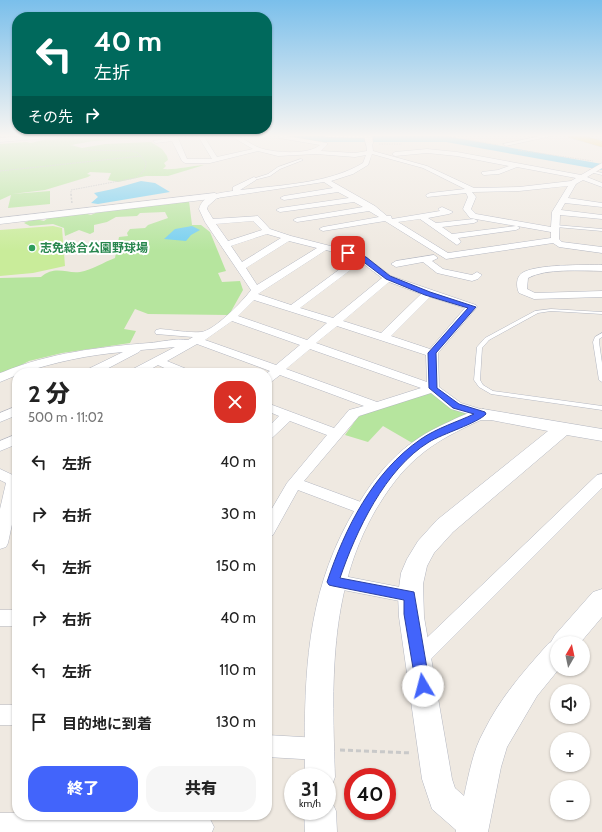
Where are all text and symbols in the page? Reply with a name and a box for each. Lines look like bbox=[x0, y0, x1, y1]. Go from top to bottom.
text: 40 m bbox=[94, 24, 162, 58]
icon: left bbox=[28, 28, 80, 80]
text: 左折 bbox=[94, 62, 130, 84]
icon: right bbox=[81, 104, 103, 126]
text: その先 bbox=[28, 108, 73, 126]
pin bbox=[331, 236, 365, 270]
place label: 志免総合公園野球場 bbox=[40, 240, 148, 255]
icon: arrive bbox=[337, 242, 359, 264]
marker: 志免総合公園野球場 bbox=[27, 243, 37, 253]
text: 2 分 bbox=[28, 379, 70, 408]
button: close bbox=[214, 381, 256, 423]
text: 500 m · 11:02 bbox=[28, 409, 104, 425]
icon: left bbox=[28, 451, 50, 473]
text: 40 m bbox=[220, 453, 256, 471]
text: 左折 bbox=[62, 455, 92, 473]
icon: right bbox=[28, 503, 50, 525]
text: 30 m bbox=[221, 505, 256, 523]
text: 右折 bbox=[62, 507, 92, 525]
icon: left bbox=[28, 555, 50, 577]
text: 150 m bbox=[216, 557, 256, 575]
text: 左折 bbox=[62, 559, 92, 577]
icon: right bbox=[28, 607, 50, 629]
text: 40 m bbox=[220, 609, 256, 627]
text: 右折 bbox=[62, 611, 92, 629]
north arrow bbox=[550, 636, 590, 676]
map controls bbox=[550, 636, 590, 820]
icon: left bbox=[28, 659, 50, 681]
text: 110 m bbox=[219, 661, 256, 679]
text: 左折 bbox=[62, 663, 92, 681]
position arrow bbox=[402, 665, 444, 707]
button: sound bbox=[550, 684, 590, 724]
icon: arrive bbox=[28, 711, 50, 733]
text: 130 m bbox=[216, 713, 256, 731]
text: 目的地に到着 bbox=[62, 715, 152, 733]
button: + bbox=[550, 732, 590, 772]
button: 終了 bbox=[28, 766, 138, 812]
button: 共有 bbox=[146, 766, 256, 812]
speed limit sign: 40 bbox=[344, 768, 396, 820]
text: 31 bbox=[301, 777, 319, 801]
button: − bbox=[550, 780, 590, 820]
text: km/h bbox=[299, 797, 321, 810]

